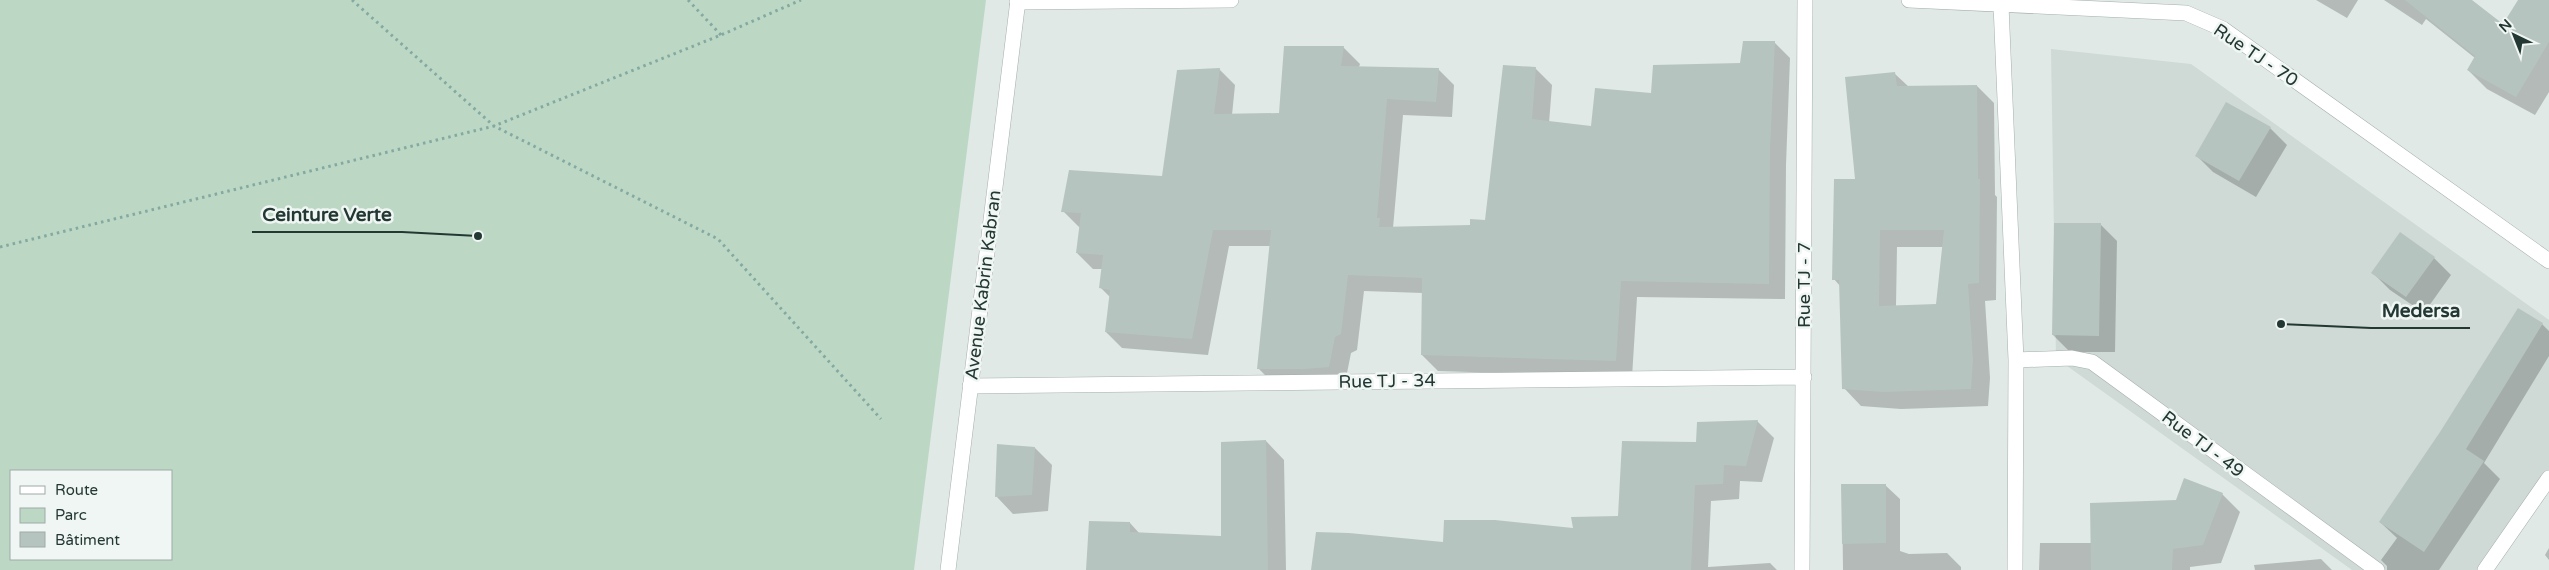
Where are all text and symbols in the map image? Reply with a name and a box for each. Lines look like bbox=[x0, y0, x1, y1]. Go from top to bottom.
north arrow bbox=[2489, 10, 2539, 60]
text: N bbox=[2496, 16, 2515, 36]
street label: Rue TJ - 70 bbox=[2210, 19, 2302, 91]
street label: Avenue Kabrin Kabran bbox=[960, 189, 1006, 381]
callout: Ceinture Verte bbox=[252, 198, 402, 232]
text: Ceinture Verte bbox=[262, 204, 392, 226]
street label: Rue TJ - 7 bbox=[1793, 242, 1815, 328]
callout: Medersa bbox=[2371, 294, 2470, 328]
text: Medersa bbox=[2382, 300, 2460, 322]
street label: Rue TJ - 34 bbox=[1338, 369, 1436, 393]
street label: Rue TJ - 49 bbox=[2158, 406, 2248, 482]
legend bbox=[10, 470, 172, 560]
text: Route bbox=[55, 481, 98, 499]
text: Parc bbox=[55, 506, 87, 524]
text: Bâtiment bbox=[55, 531, 120, 549]

